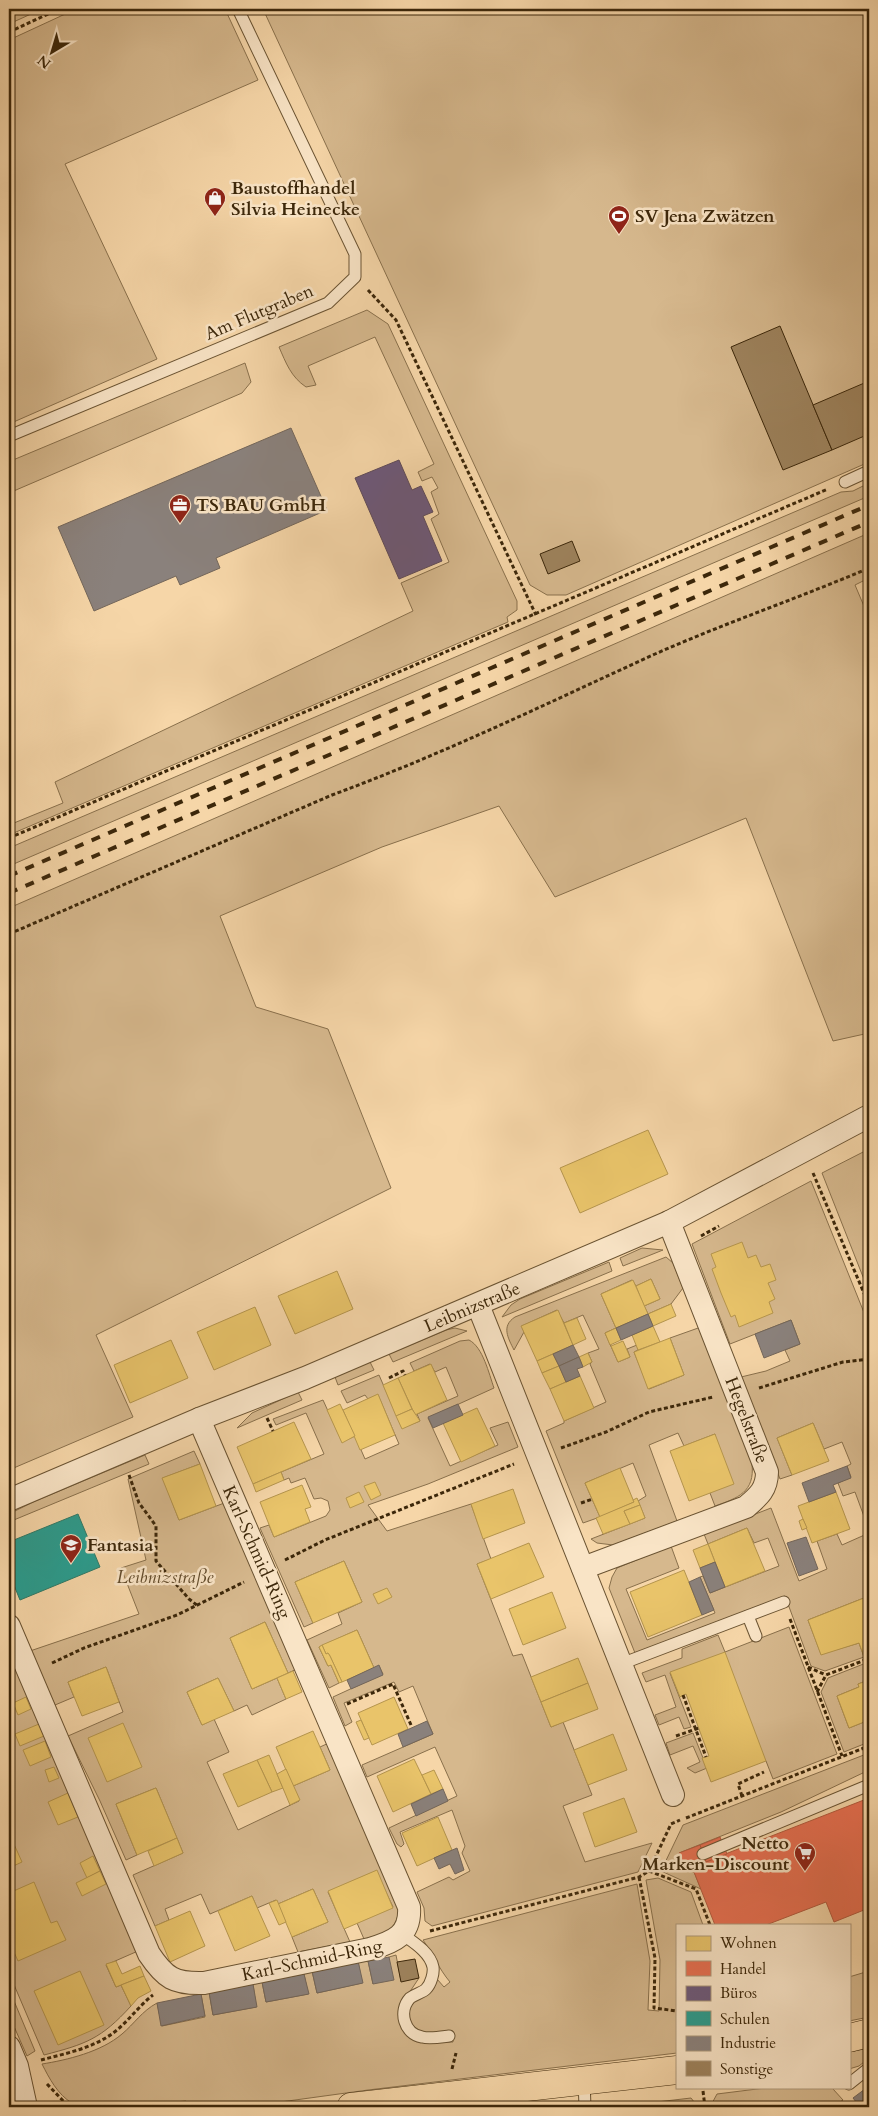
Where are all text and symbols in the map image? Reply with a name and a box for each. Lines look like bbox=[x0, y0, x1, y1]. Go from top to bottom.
north arrow bbox=[28, 28, 78, 78]
text: N bbox=[34, 51, 55, 73]
place label: Baustoffhandel Silvia Heinecke bbox=[231, 176, 360, 222]
shop icon: Baustoffhandel Silvia Heinecke bbox=[203, 186, 227, 217]
sports icon: SV Jena Zwätzen bbox=[607, 204, 631, 235]
place label: SV Jena Zwätzen bbox=[635, 204, 775, 229]
street label: Am Flutgraben bbox=[201, 278, 318, 347]
office icon: TS BAU GmbH bbox=[168, 493, 192, 524]
place label: TS BAU GmbH bbox=[196, 493, 326, 518]
street label: Leibnizstraße bbox=[420, 1276, 524, 1339]
street label: Hegelstraße bbox=[719, 1373, 775, 1467]
street label: Karl-Schmid-Ring bbox=[216, 1482, 297, 1624]
school or university icon: Fantasia bbox=[59, 1533, 83, 1564]
place label: Fantasia bbox=[87, 1533, 154, 1558]
park label: Leibnizstraße bbox=[116, 1565, 215, 1590]
place label: Netto Marken-Discount bbox=[642, 1831, 790, 1877]
supermarket icon: Netto Marken-Discount bbox=[793, 1841, 817, 1872]
legend bbox=[676, 1924, 850, 2088]
street label: Karl-Schmid-Ring bbox=[239, 1933, 386, 1988]
text: Wohnen bbox=[719, 1933, 777, 1953]
text: Handel bbox=[720, 1959, 766, 1979]
text: Büros bbox=[720, 1983, 757, 2003]
text: Schulen bbox=[720, 2009, 770, 2029]
text: Industrie bbox=[720, 2033, 776, 2053]
text: Sonstige bbox=[720, 2059, 774, 2079]

